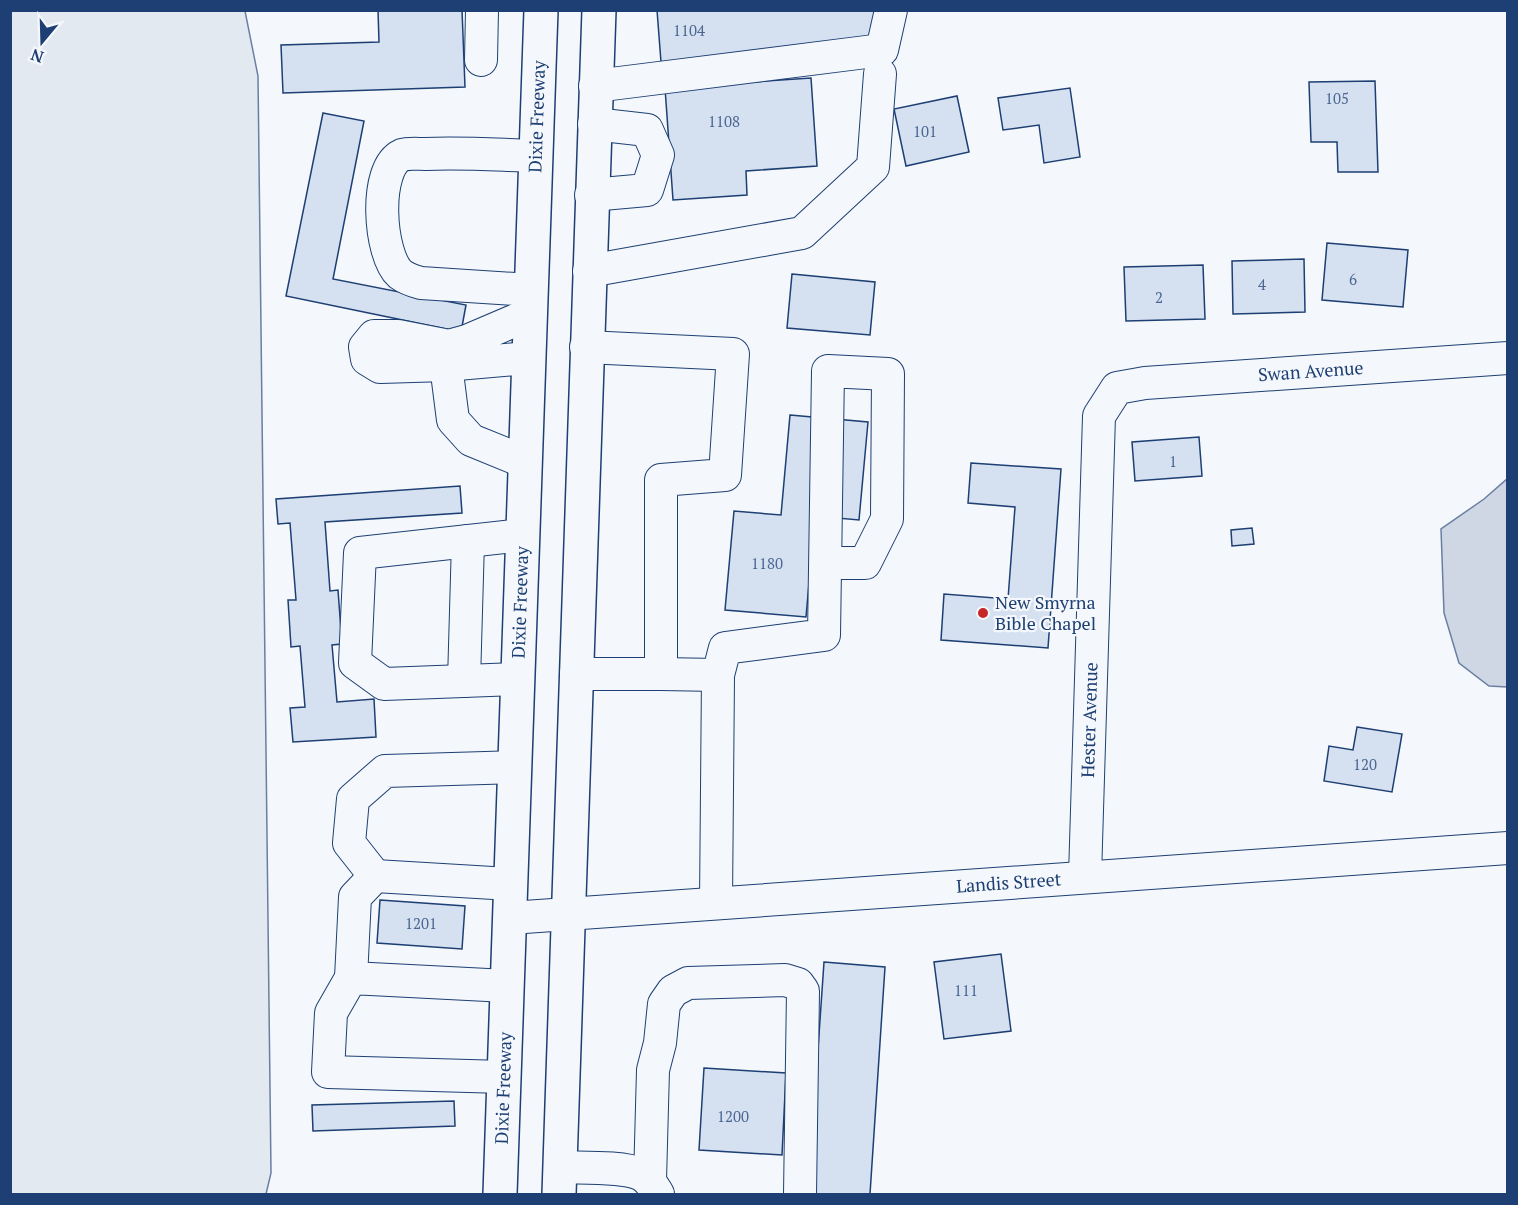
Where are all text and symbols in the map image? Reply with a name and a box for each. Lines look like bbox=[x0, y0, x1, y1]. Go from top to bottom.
north arrow bbox=[12, 12, 72, 72]
house number: 1104 bbox=[673, 20, 705, 40]
text: N bbox=[28, 44, 46, 69]
street label: Dixie Freeway bbox=[522, 59, 550, 173]
house number: 105 bbox=[1325, 88, 1349, 108]
house number: 1108 bbox=[708, 111, 740, 131]
house number: 101 bbox=[913, 121, 937, 141]
house number: 6 bbox=[1349, 269, 1357, 289]
house number: 4 bbox=[1258, 274, 1266, 294]
house number: 2 bbox=[1155, 287, 1163, 307]
street label: Swan Avenue bbox=[1257, 355, 1364, 386]
house number: 1 bbox=[1169, 451, 1177, 471]
street label: Dixie Freeway bbox=[506, 545, 533, 659]
house number: 1180 bbox=[751, 553, 783, 573]
place label: New Smyrna Bible Chapel bbox=[995, 590, 1096, 635]
marker: New Smyrna Bible Chapel bbox=[976, 606, 990, 620]
street label: Hester Avenue bbox=[1075, 662, 1103, 778]
house number: 120 bbox=[1353, 754, 1377, 774]
street label: Landis Street bbox=[955, 866, 1062, 898]
house number: 1201 bbox=[405, 913, 437, 933]
house number: 111 bbox=[954, 980, 978, 1000]
street label: Dixie Freeway bbox=[489, 1030, 517, 1145]
house number: 1200 bbox=[717, 1106, 749, 1126]

